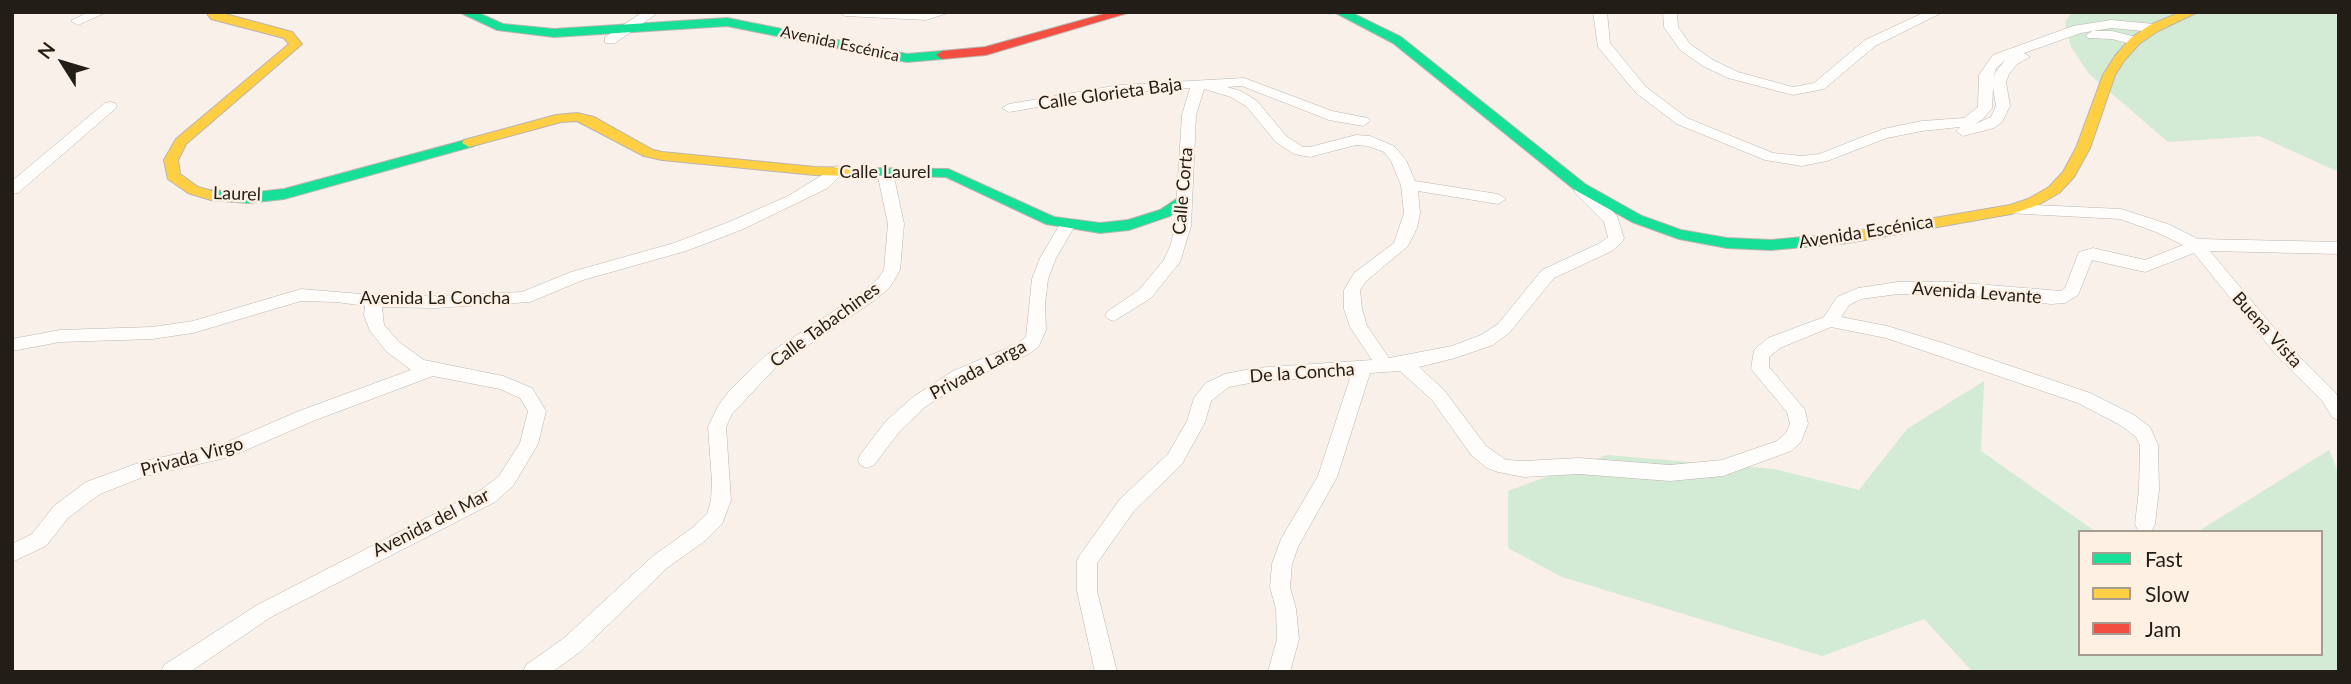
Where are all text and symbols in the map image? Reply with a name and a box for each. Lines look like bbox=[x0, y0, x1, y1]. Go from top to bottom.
street label: Avenida Escénica bbox=[779, 22, 901, 66]
north arrow bbox=[28, 28, 98, 98]
text: N bbox=[32, 37, 59, 63]
street label: Calle Glorieta Baja bbox=[1037, 73, 1183, 115]
street label: Calle Corta bbox=[1168, 146, 1198, 236]
street label: Calle Laurel bbox=[839, 161, 931, 183]
street label: Laurel bbox=[213, 182, 261, 206]
street label: Avenida Escénica bbox=[1797, 211, 1935, 253]
street label: Calle Tabachines bbox=[766, 278, 884, 372]
street label: Avenida Levante bbox=[1912, 278, 2042, 308]
street label: Avenida La Concha bbox=[360, 287, 510, 309]
street label: Buena Vista bbox=[2227, 288, 2307, 372]
street label: Privada Larga bbox=[926, 336, 1030, 404]
street label: De la Concha bbox=[1249, 359, 1355, 387]
street label: Privada Virgo bbox=[138, 433, 246, 481]
street label: Avenida del Mar bbox=[369, 484, 493, 562]
legend bbox=[2078, 530, 2323, 656]
text: Fast bbox=[2145, 546, 2182, 571]
text: Slow bbox=[2145, 581, 2189, 606]
text: Jam bbox=[2145, 616, 2181, 641]

